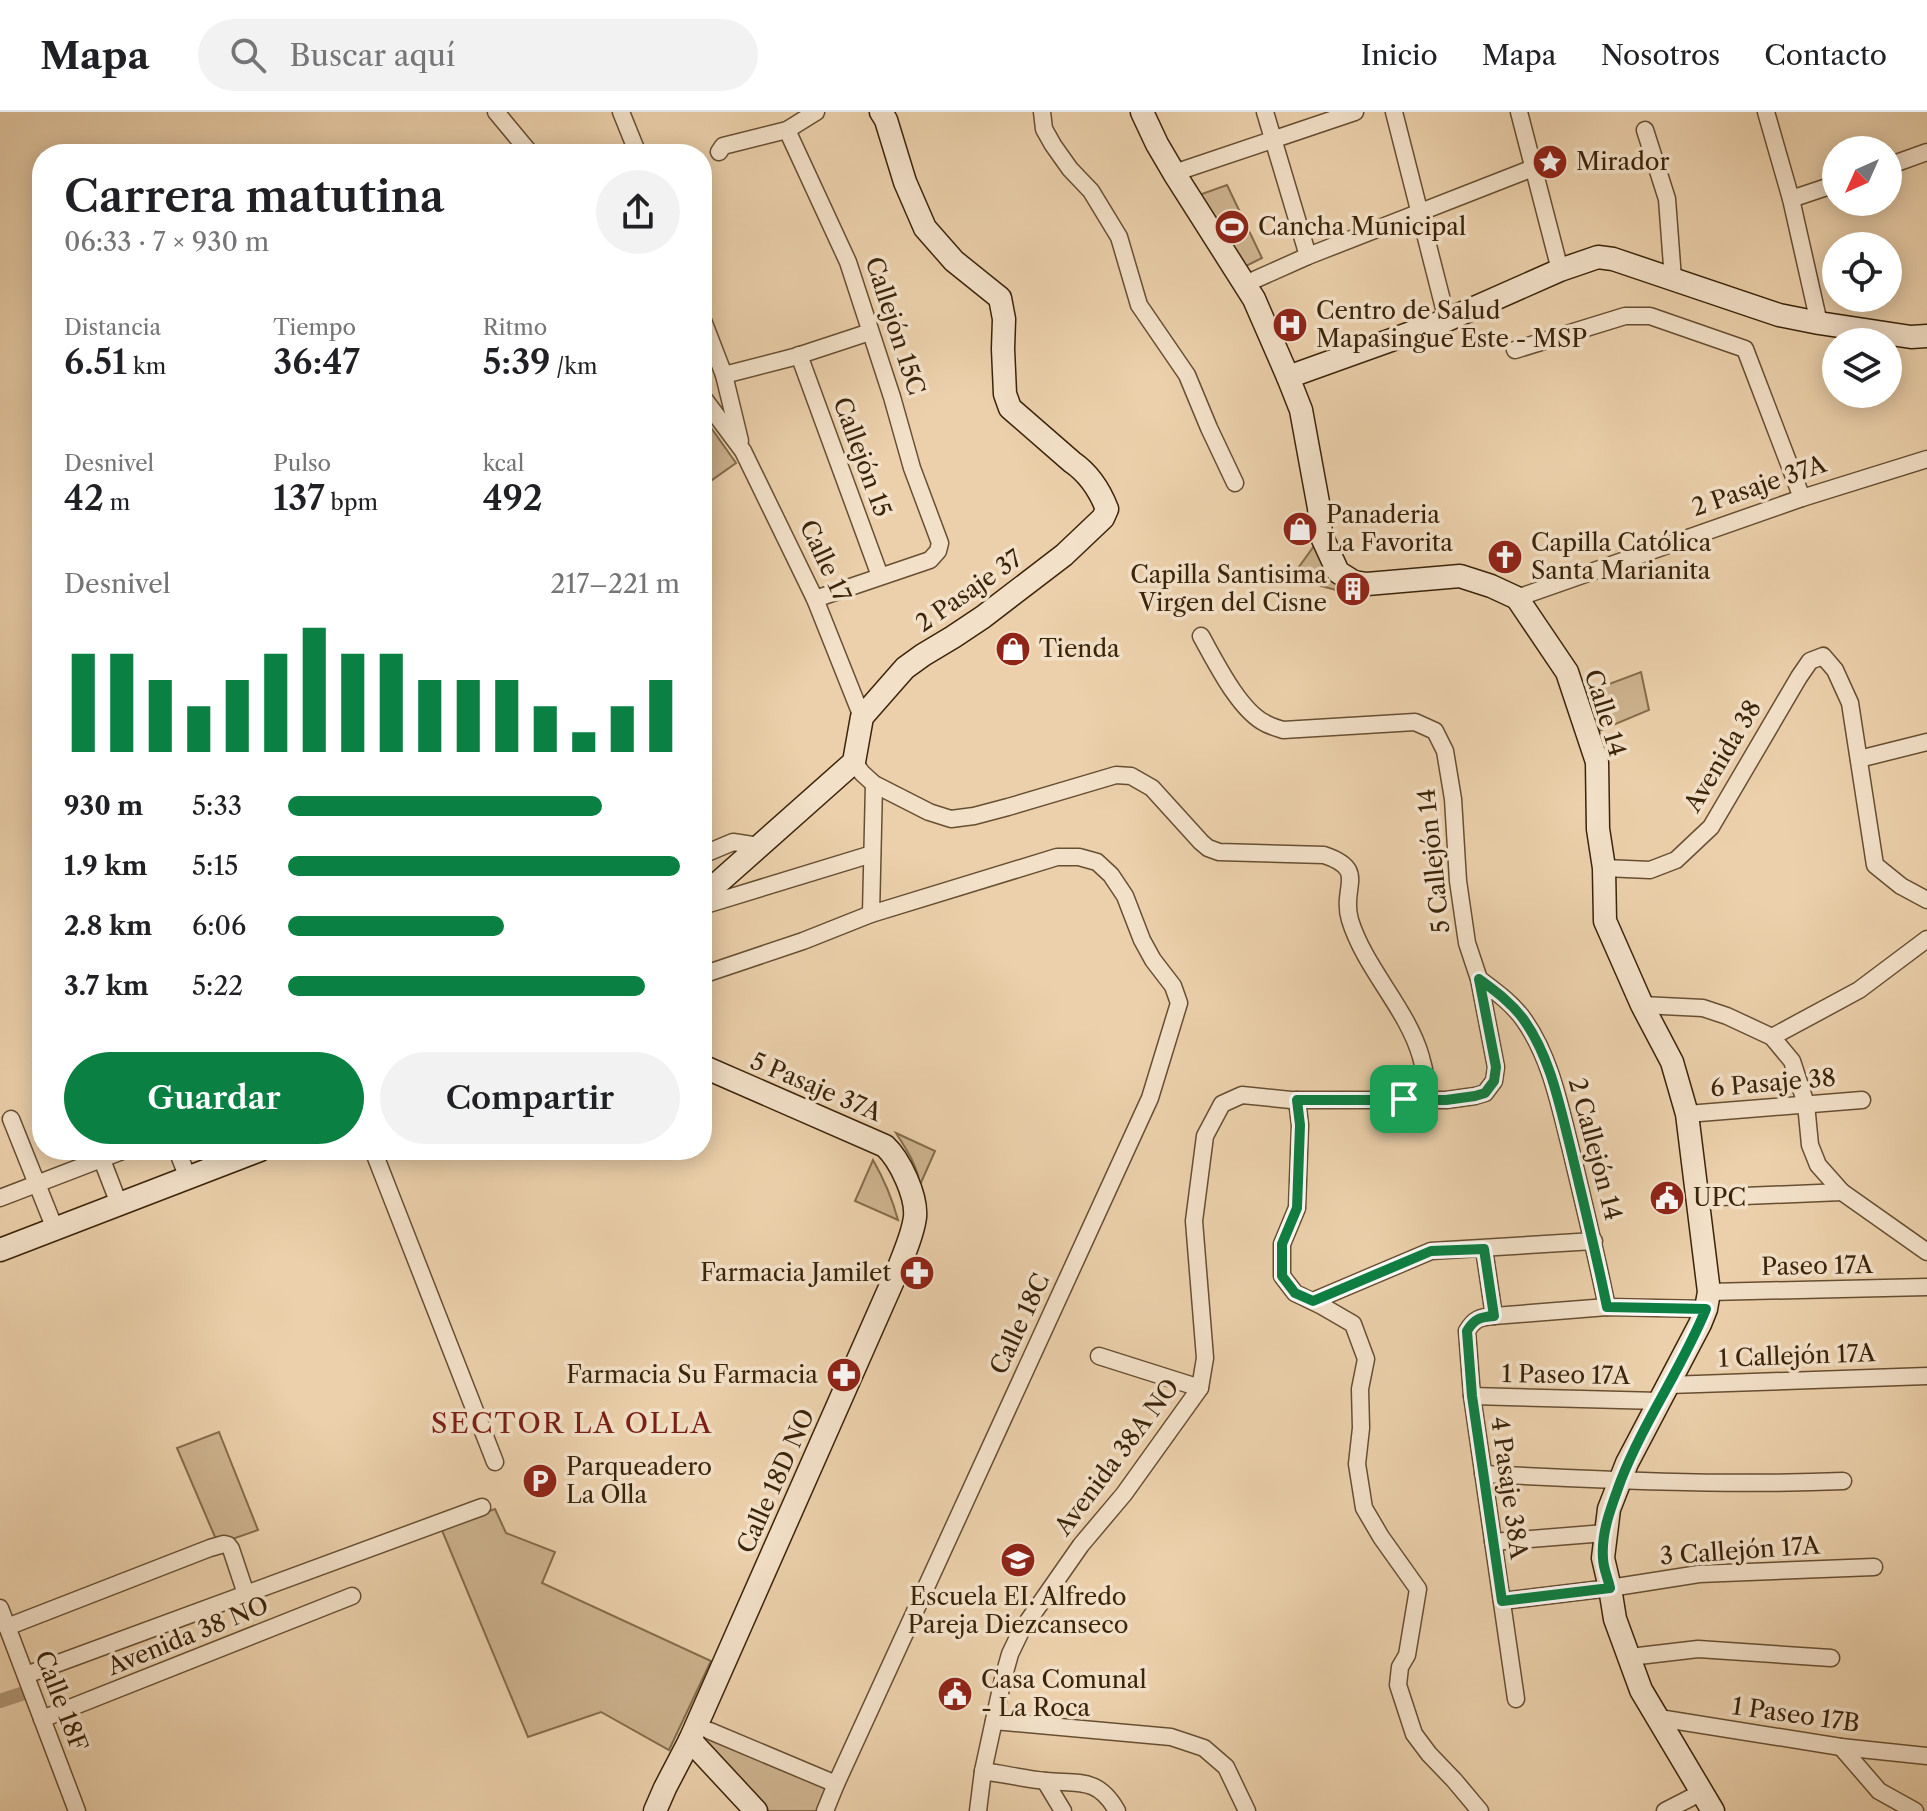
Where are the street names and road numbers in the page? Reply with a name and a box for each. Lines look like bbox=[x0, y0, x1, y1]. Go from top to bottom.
street label: Callejón 15C bbox=[860, 253, 931, 399]
street label: Callejón 15 bbox=[827, 393, 897, 520]
street label: 2 Pasaje 37A bbox=[1688, 449, 1831, 522]
street label: Calle 17 bbox=[794, 515, 857, 607]
street label: 2 Pasaje 37 bbox=[910, 543, 1028, 638]
street label: Calle 14 bbox=[1579, 666, 1632, 760]
street label: Avenida 38 bbox=[1677, 695, 1767, 818]
street label: 5 Callejón 14 bbox=[1411, 787, 1456, 935]
street label: 5 Pasaje 37A bbox=[746, 1046, 887, 1128]
street label: 6 Pasaje 38 bbox=[1709, 1063, 1837, 1102]
street label: 2 Callejón 14 bbox=[1563, 1075, 1628, 1223]
street label: Paseo 17A bbox=[1761, 1250, 1874, 1281]
street label: Calle 18C bbox=[984, 1269, 1056, 1379]
street label: 1 Callejón 17A bbox=[1718, 1338, 1877, 1373]
street label: 1 Paseo 17A bbox=[1501, 1359, 1632, 1390]
street label: Avenida 38A NO bbox=[1048, 1373, 1185, 1541]
street label: Calle 18D NO bbox=[731, 1404, 820, 1557]
street label: 4 Pasaje 38A bbox=[1485, 1415, 1534, 1562]
street label: 3 Callejón 17A bbox=[1659, 1530, 1822, 1571]
street label: Avenida 38 NO bbox=[102, 1590, 273, 1681]
street label: Calle 18F bbox=[29, 1647, 94, 1755]
street label: 1 Paseo 17B bbox=[1731, 1691, 1862, 1738]

